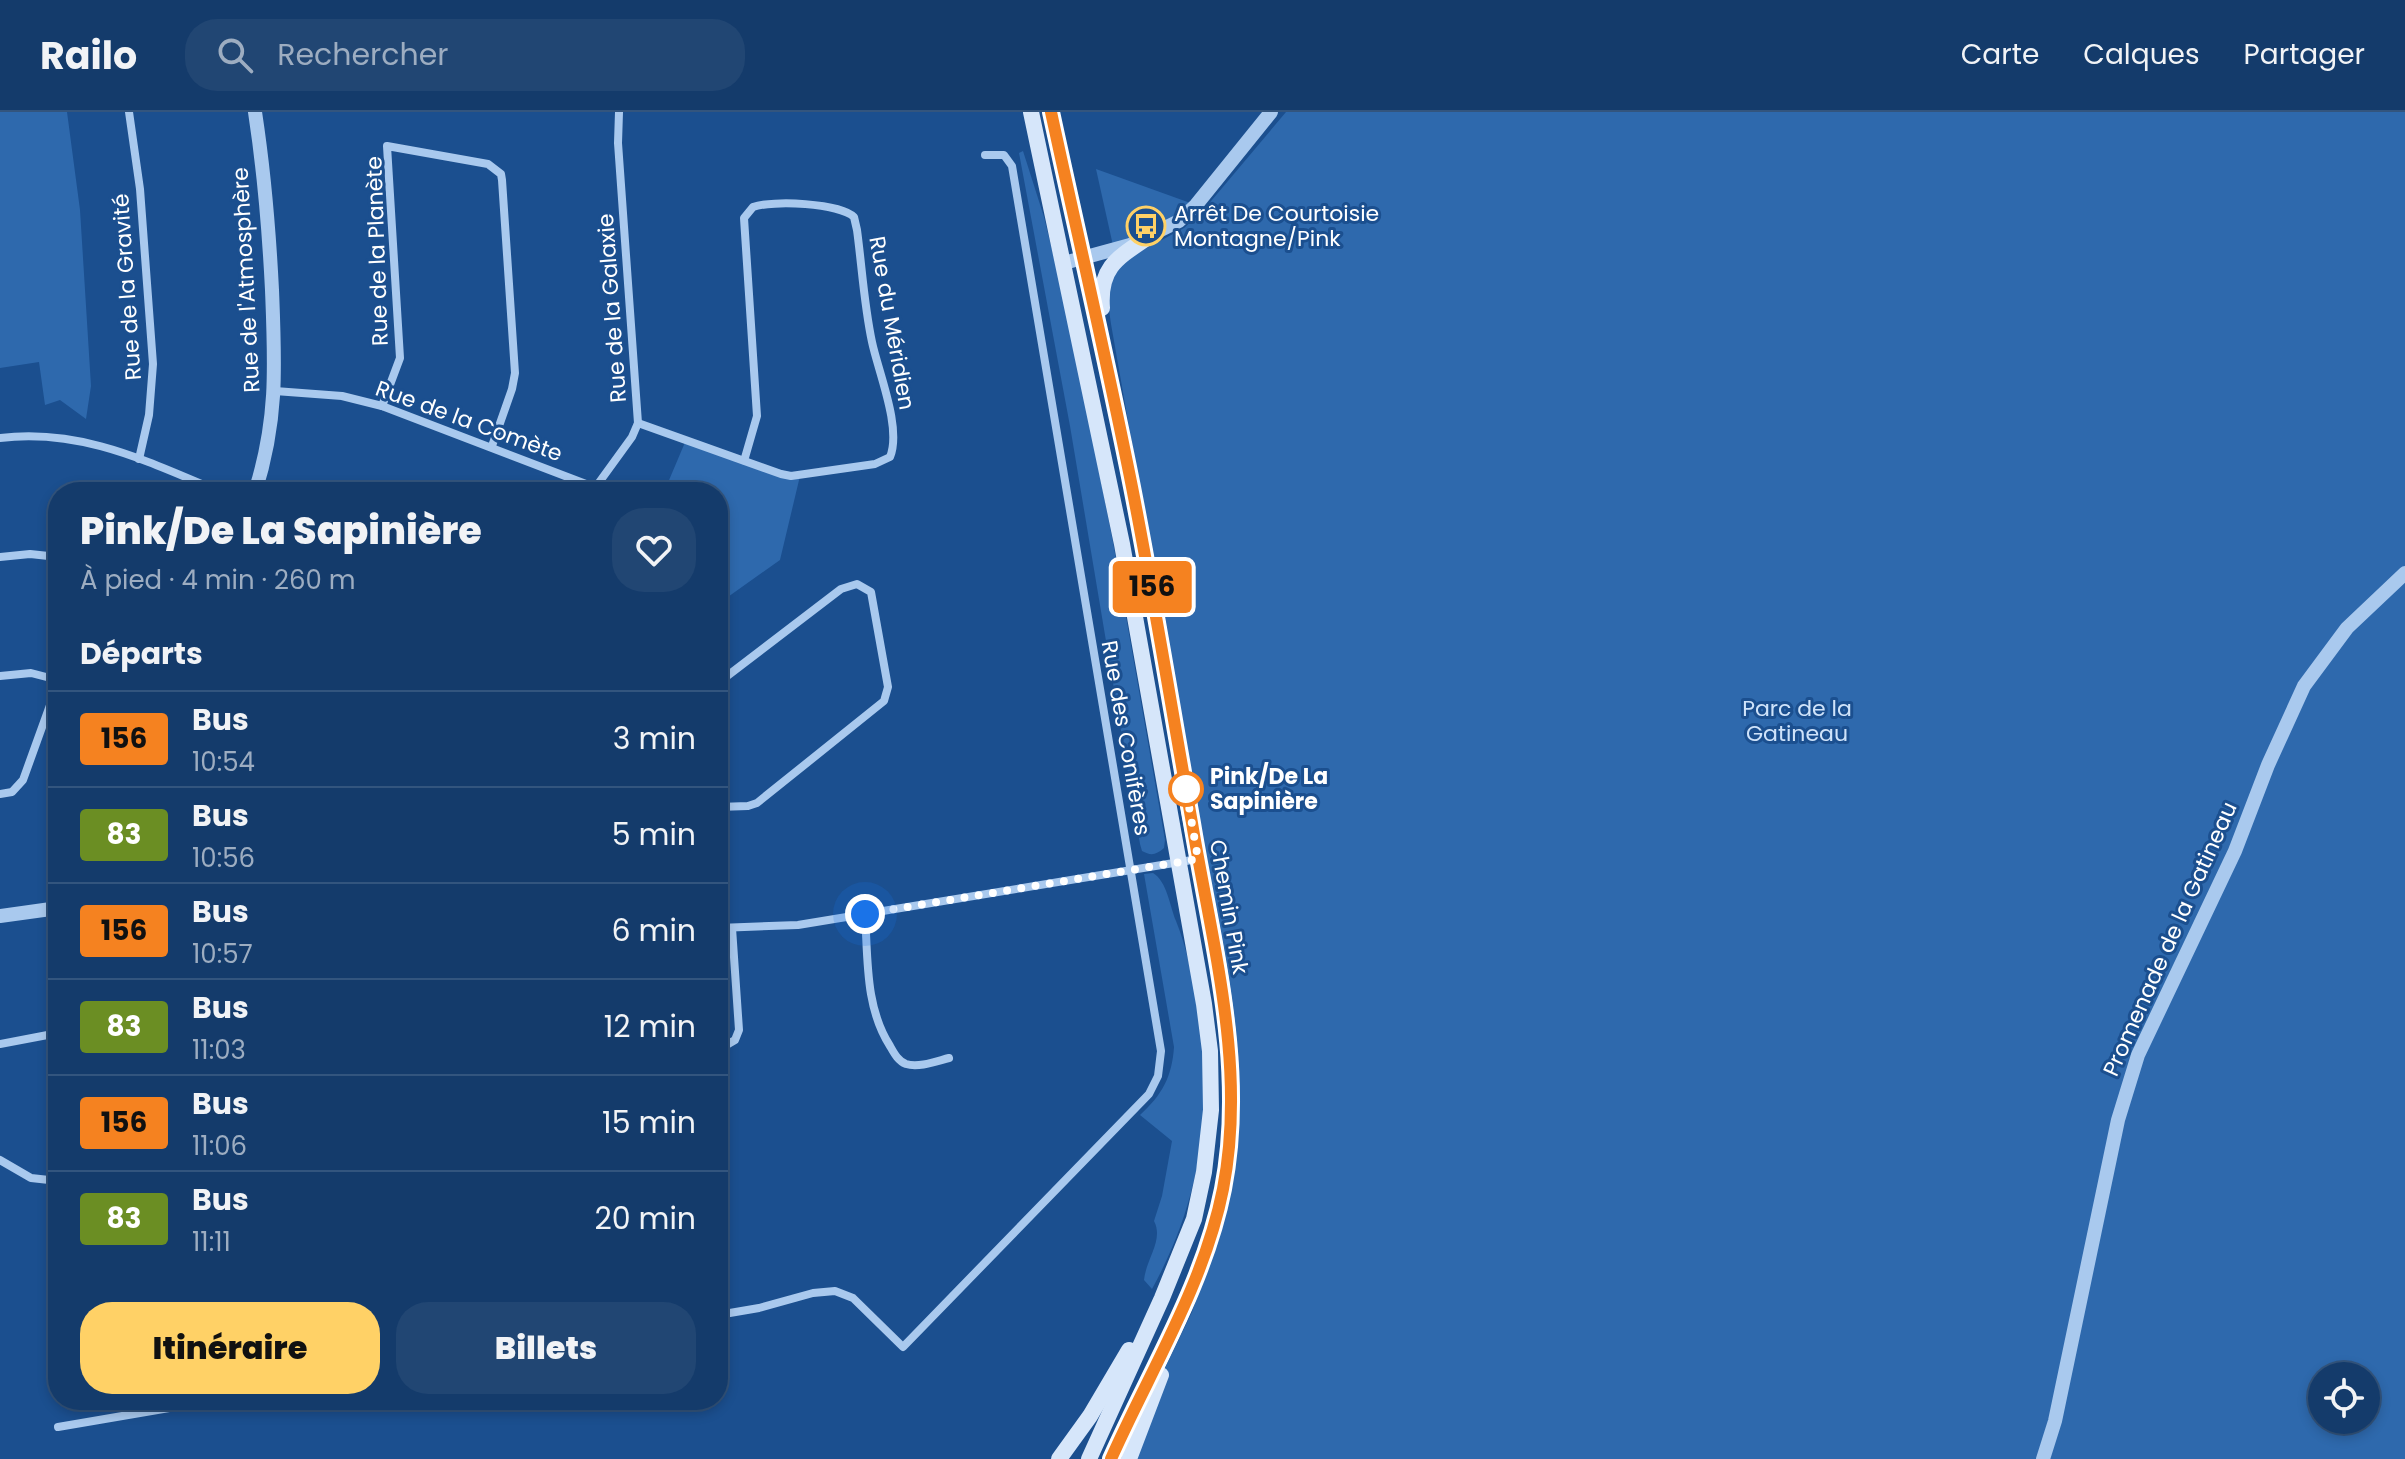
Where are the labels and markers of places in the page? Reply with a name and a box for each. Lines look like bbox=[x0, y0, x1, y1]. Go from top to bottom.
place label: Arrêt De Courtoisie Montagne/Pink bbox=[1174, 198, 1379, 254]
bus stop icon: Arrêt De Courtoisie Montagne/Pink bbox=[1125, 205, 1167, 247]
place label: Pink/De La Sapinière bbox=[1210, 761, 1328, 817]
marker: Pink/De La Sapinière bbox=[1169, 772, 1203, 806]

